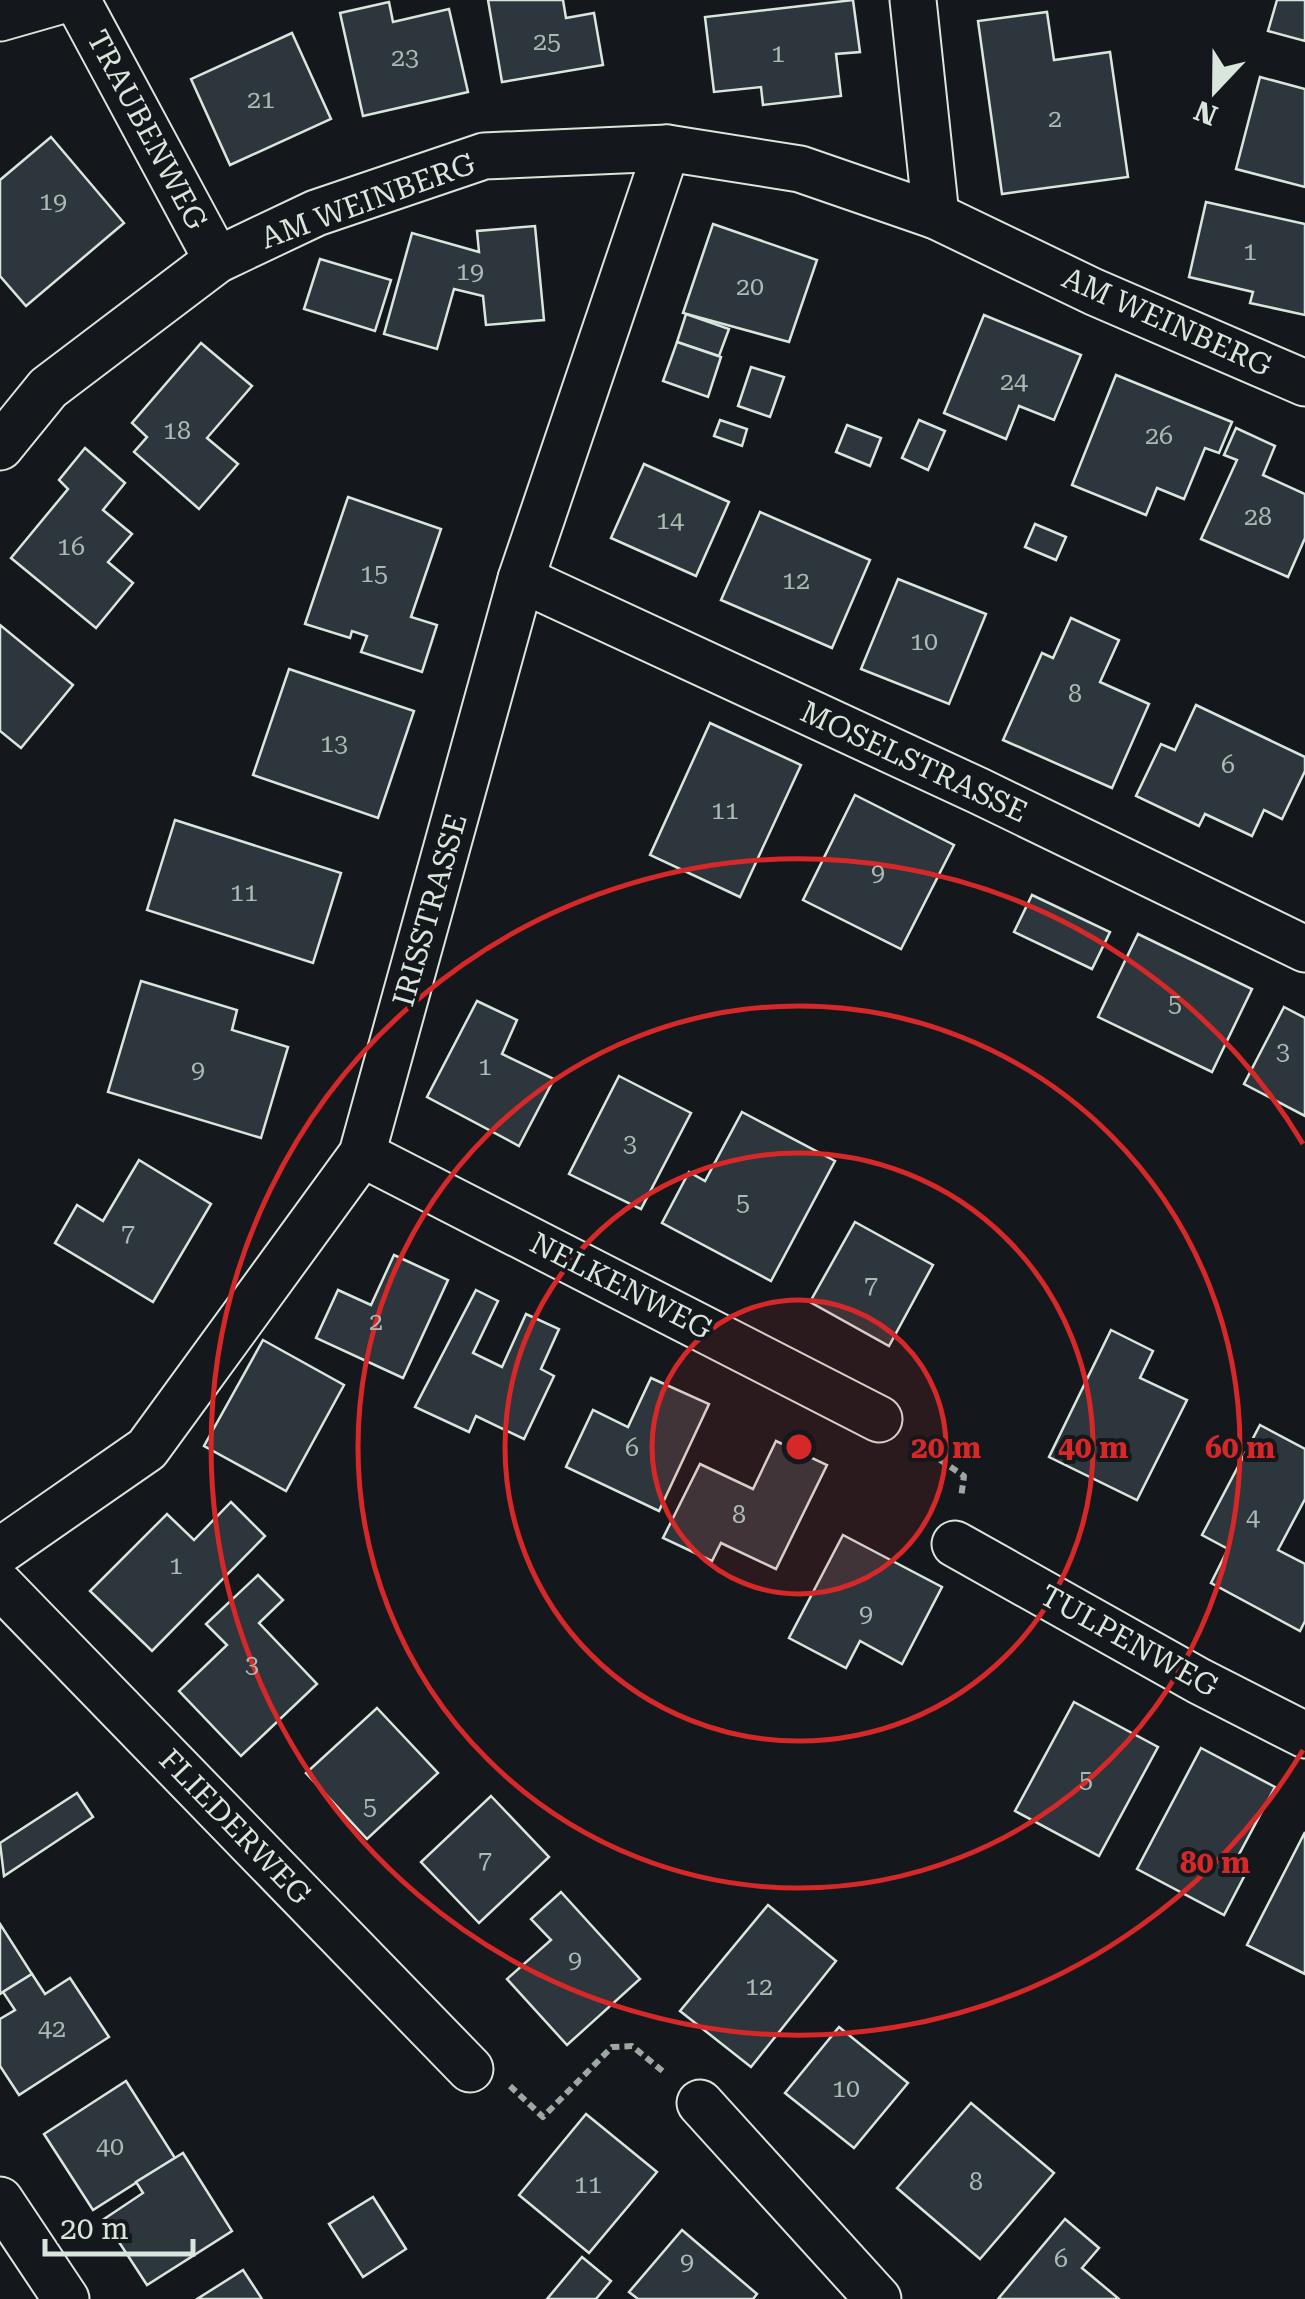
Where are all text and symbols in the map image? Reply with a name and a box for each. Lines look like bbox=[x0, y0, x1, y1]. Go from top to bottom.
street label: TRAUBENWEG bbox=[80, 24, 215, 236]
house number: 25 bbox=[533, 27, 561, 56]
house number: 1 bbox=[771, 39, 785, 68]
north arrow bbox=[1165, 40, 1265, 140]
house number: 23 bbox=[391, 43, 419, 72]
house number: 21 bbox=[247, 85, 275, 114]
text: N bbox=[1190, 93, 1222, 132]
house number: 2 bbox=[1048, 104, 1062, 133]
street label: AM WEINBERG bbox=[256, 146, 480, 255]
house number: 19 bbox=[39, 187, 67, 216]
house number: 1 bbox=[1243, 237, 1257, 266]
house number: 19 bbox=[456, 257, 484, 286]
street label: AM WEINBERG bbox=[1057, 260, 1277, 383]
house number: 20 bbox=[736, 272, 764, 301]
house number: 24 bbox=[1000, 367, 1028, 396]
house number: 18 bbox=[163, 416, 191, 445]
house number: 26 bbox=[1145, 421, 1173, 450]
house number: 28 bbox=[1244, 502, 1272, 531]
house number: 14 bbox=[656, 506, 684, 535]
house number: 16 bbox=[57, 532, 85, 561]
house number: 15 bbox=[360, 559, 388, 588]
house number: 12 bbox=[782, 566, 810, 595]
house number: 10 bbox=[910, 627, 938, 656]
house number: 8 bbox=[1068, 679, 1082, 708]
street label: MOSELSTRASSE bbox=[795, 694, 1033, 829]
house number: 13 bbox=[320, 729, 348, 758]
house number: 6 bbox=[1221, 750, 1235, 779]
house number: 11 bbox=[711, 796, 739, 825]
street label: IRISSTRASSE bbox=[385, 809, 474, 1010]
house number: 9 bbox=[871, 858, 885, 887]
house number: 11 bbox=[230, 878, 258, 907]
house number: 5 bbox=[1168, 989, 1182, 1018]
house number: 3 bbox=[1276, 1037, 1290, 1066]
house number: 1 bbox=[478, 1052, 492, 1081]
house number: 9 bbox=[191, 1055, 205, 1084]
house number: 3 bbox=[623, 1129, 637, 1158]
house number: 5 bbox=[736, 1188, 750, 1217]
house number: 7 bbox=[121, 1218, 135, 1247]
street label: NELKENWEG bbox=[524, 1225, 718, 1346]
house number: 7 bbox=[864, 1270, 878, 1299]
house number: 2 bbox=[369, 1307, 383, 1336]
centre of rings bbox=[781, 1429, 817, 1465]
text: 20 m bbox=[911, 1430, 981, 1465]
text: 40 m bbox=[1058, 1430, 1128, 1465]
text: 60 m bbox=[1205, 1430, 1275, 1465]
house number: 6 bbox=[625, 1433, 639, 1462]
house number: 8 bbox=[732, 1500, 746, 1529]
house number: 4 bbox=[1246, 1503, 1260, 1532]
house number: 1 bbox=[169, 1551, 183, 1580]
street label: TULPENWEG bbox=[1034, 1577, 1224, 1704]
house number: 9 bbox=[859, 1599, 873, 1628]
house number: 3 bbox=[245, 1650, 259, 1679]
street label: FLIEDERWEG bbox=[152, 1742, 318, 1912]
house number: 5 bbox=[1079, 1765, 1093, 1794]
house number: 5 bbox=[363, 1792, 377, 1821]
house number: 7 bbox=[478, 1845, 492, 1874]
text: 80 m bbox=[1180, 1845, 1250, 1880]
house number: 9 bbox=[568, 1945, 582, 1974]
house number: 12 bbox=[745, 1972, 773, 2001]
house number: 42 bbox=[38, 2014, 66, 2043]
house number: 10 bbox=[832, 2074, 860, 2103]
house number: 40 bbox=[96, 2132, 124, 2161]
house number: 8 bbox=[969, 2167, 983, 2196]
house number: 11 bbox=[574, 2170, 602, 2199]
scale bar bbox=[45, 2194, 192, 2256]
text: 20 m bbox=[60, 2211, 129, 2246]
house number: 6 bbox=[1054, 2244, 1068, 2273]
house number: 9 bbox=[680, 2247, 694, 2276]

